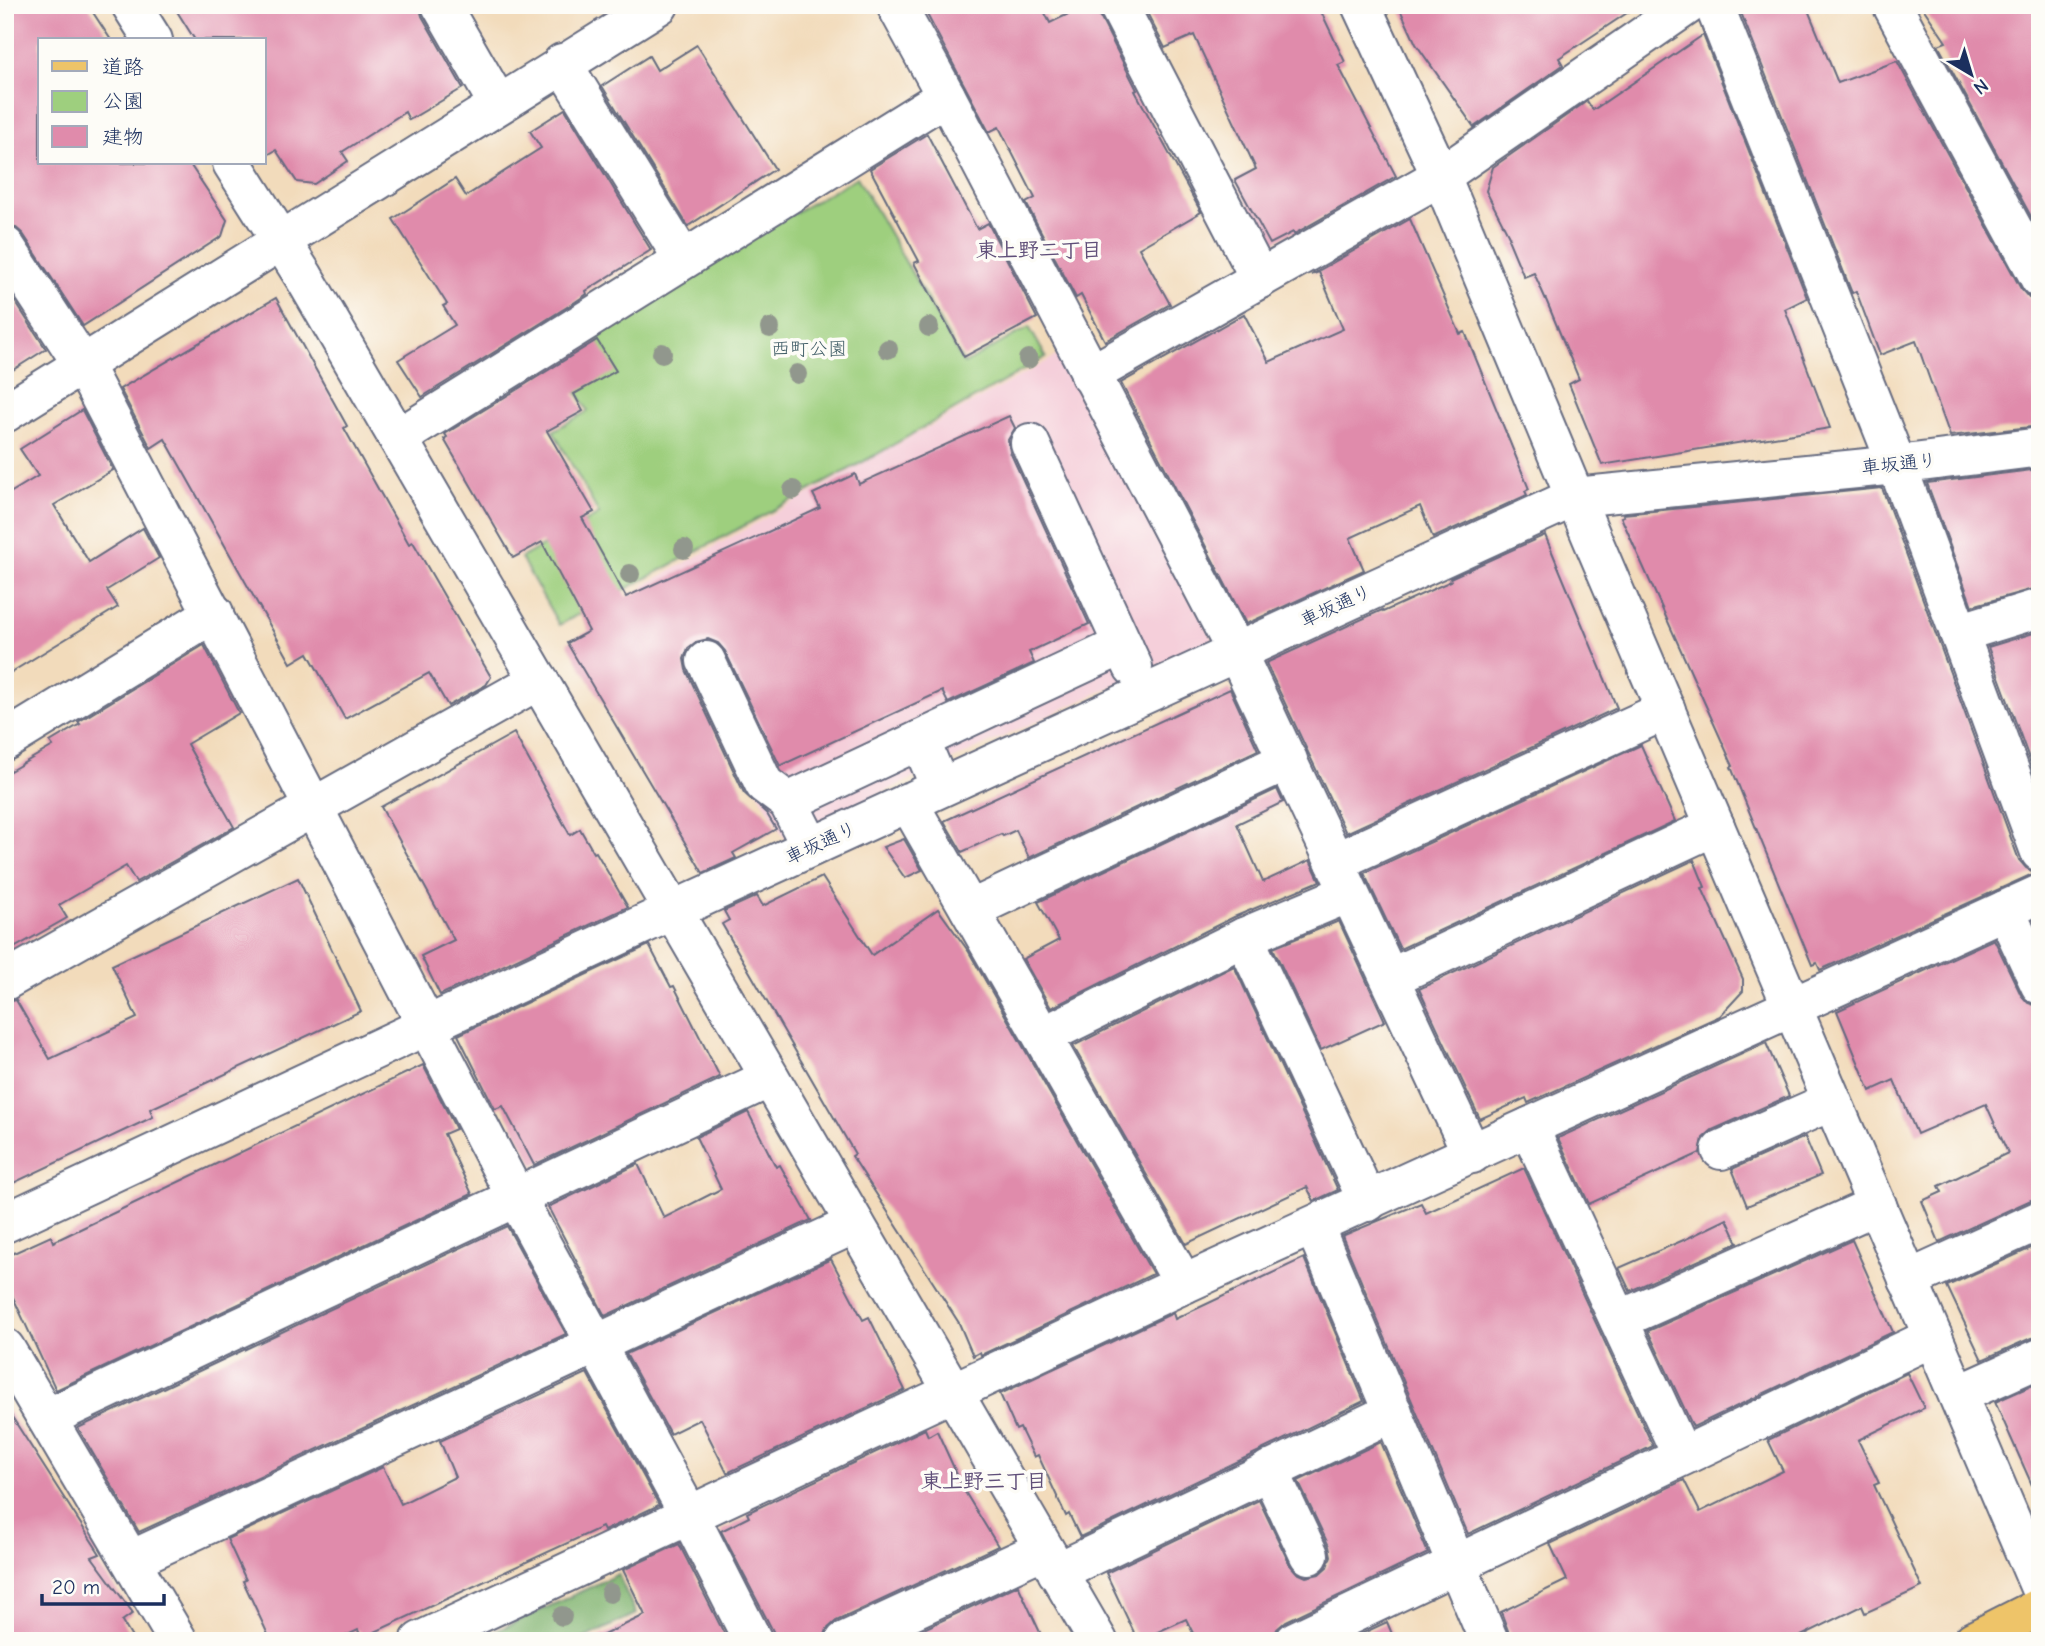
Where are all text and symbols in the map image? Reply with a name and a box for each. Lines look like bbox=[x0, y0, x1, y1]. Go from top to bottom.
legend bbox=[38, 38, 266, 164]
north arrow bbox=[1937, 38, 2007, 108]
text: 道路 bbox=[102, 55, 144, 79]
text: N bbox=[1969, 74, 1993, 99]
text: 公園 bbox=[102, 89, 144, 113]
text: 建物 bbox=[102, 125, 144, 149]
district label: 東上野二丁目 bbox=[976, 238, 1102, 262]
park label: 西町公園 bbox=[771, 338, 847, 360]
street label: 車坂通り bbox=[1860, 449, 1938, 479]
street label: 車坂通り bbox=[1297, 580, 1375, 632]
street label: 車坂通り bbox=[782, 817, 860, 869]
district label: 東上野三丁目 bbox=[921, 1469, 1047, 1493]
scale bar bbox=[42, 1562, 164, 1606]
text: 20 m bbox=[52, 1575, 100, 1599]

